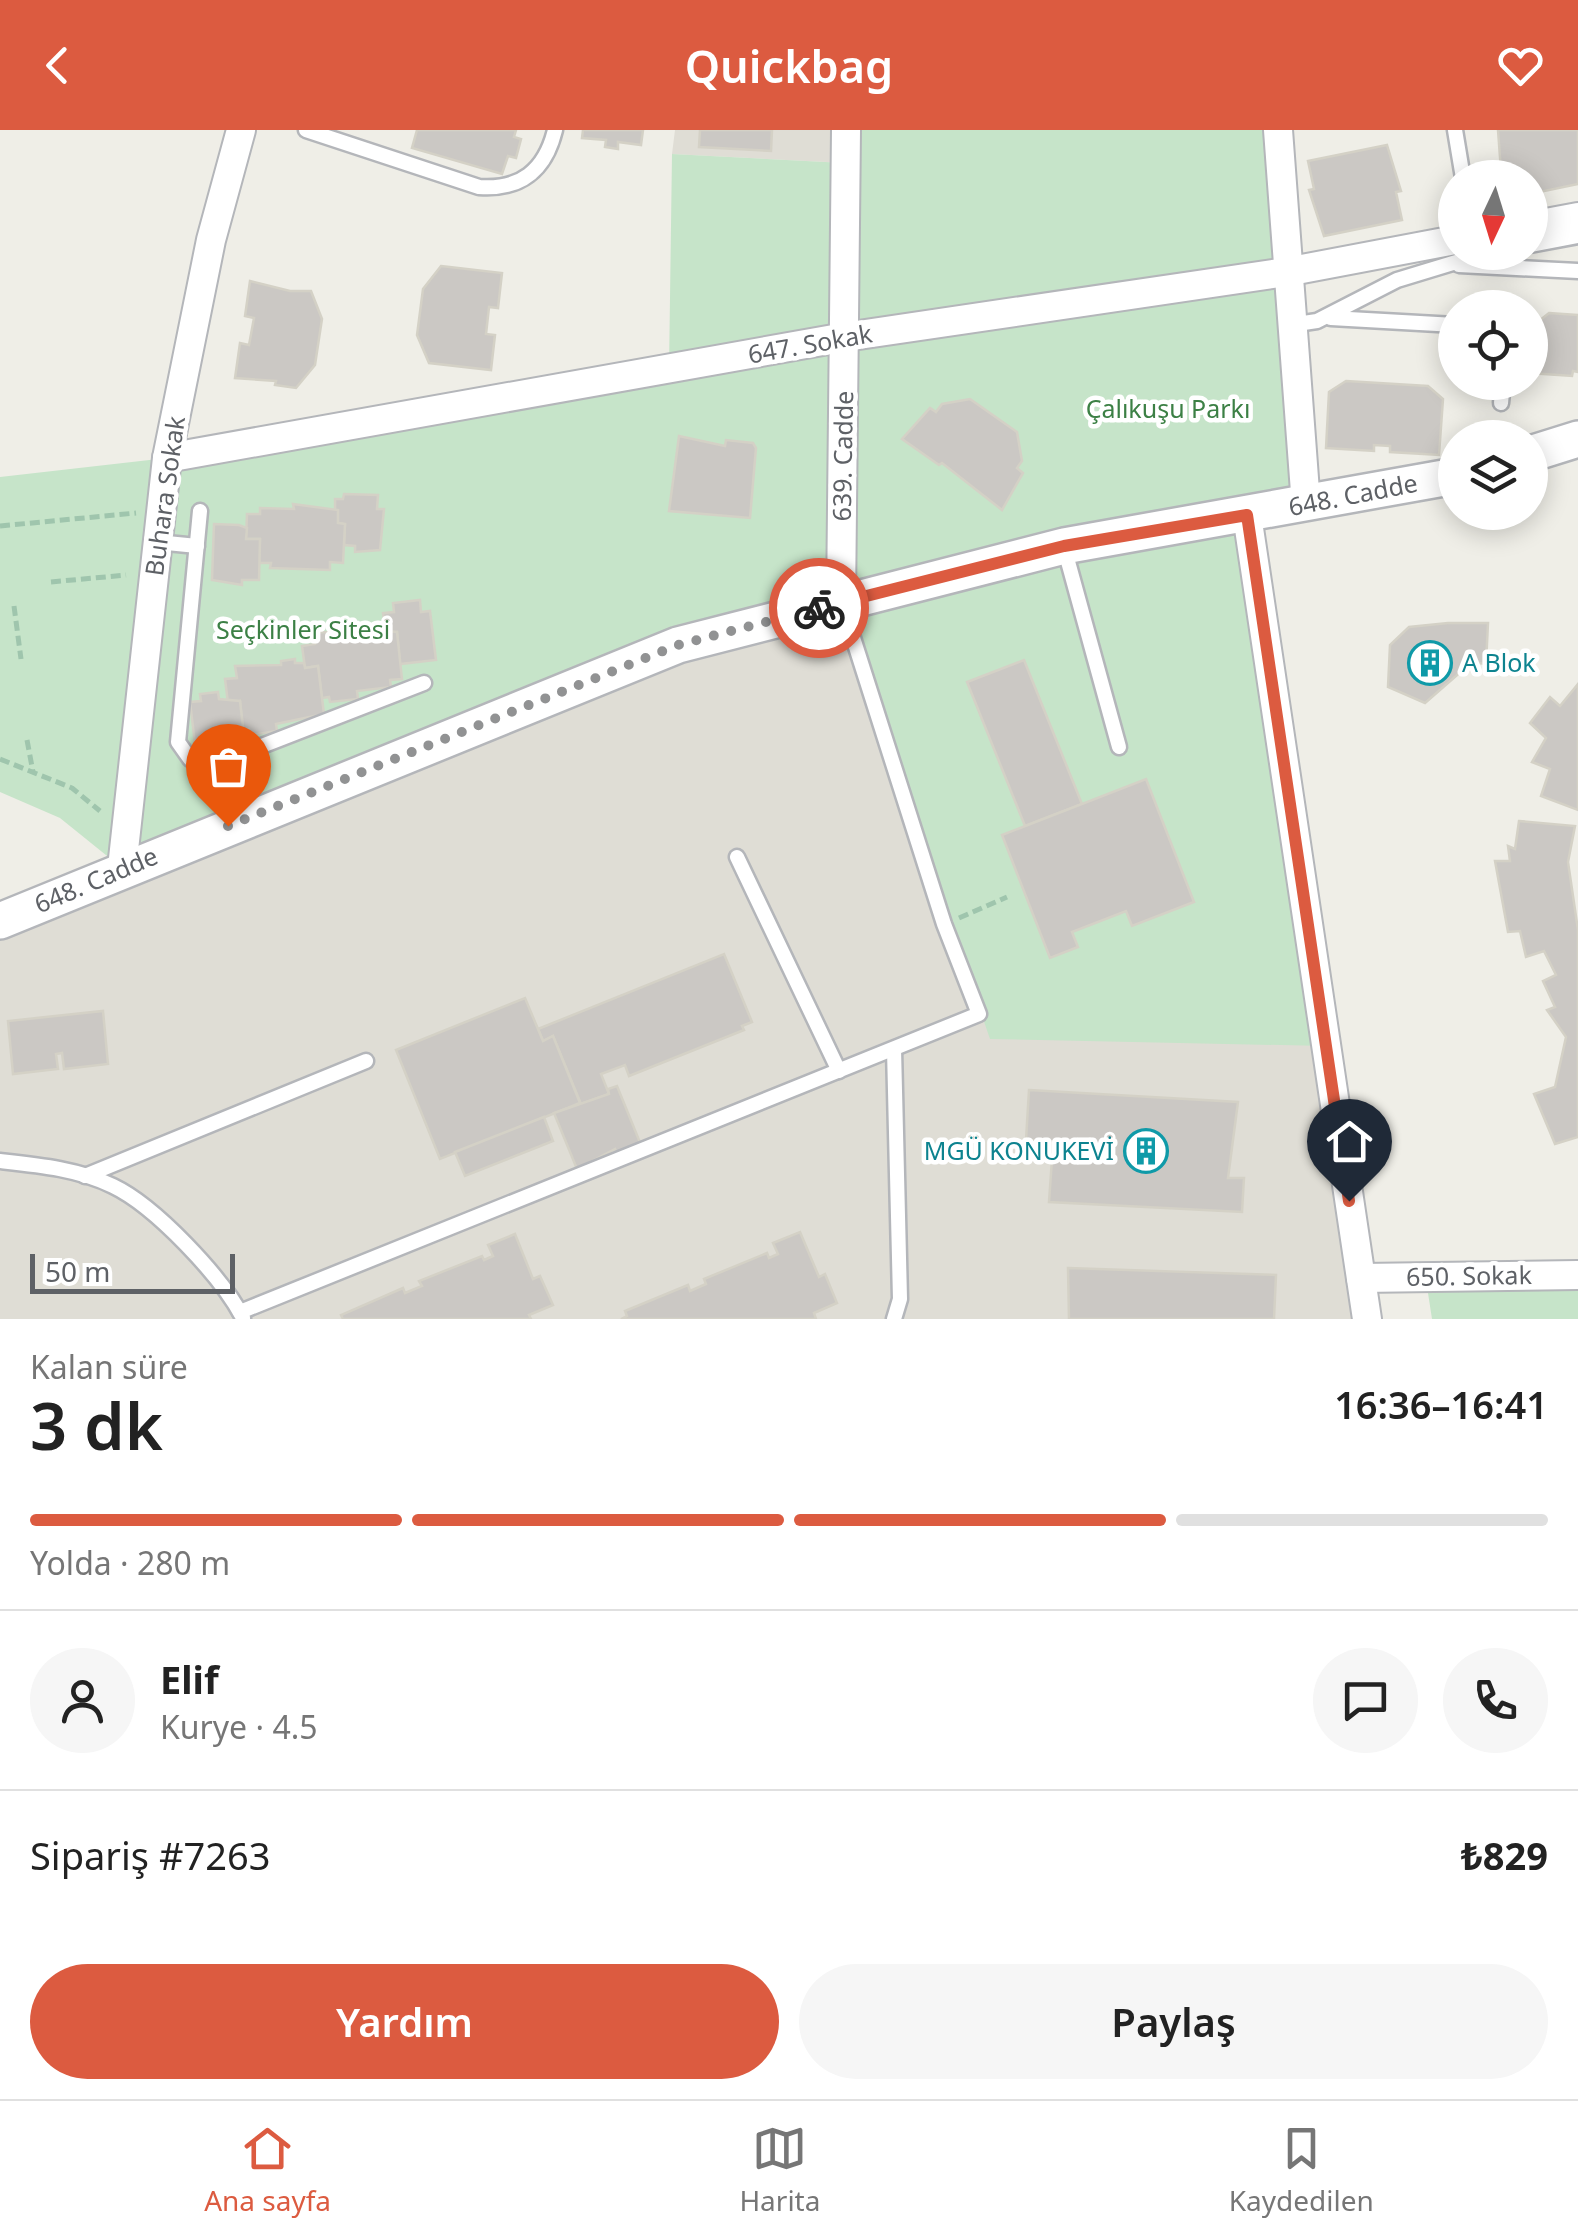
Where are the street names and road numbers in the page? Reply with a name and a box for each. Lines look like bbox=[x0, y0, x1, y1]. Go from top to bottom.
street label: 647. Sokak bbox=[745, 315, 875, 371]
street label: 639. Cadde bbox=[824, 390, 860, 522]
street label: Buhara Sokak bbox=[136, 413, 192, 578]
street label: 648. Cadde bbox=[1285, 465, 1420, 523]
street label: 648. Cadde bbox=[29, 838, 162, 920]
street label: 650. Sokak bbox=[1406, 1257, 1533, 1293]

